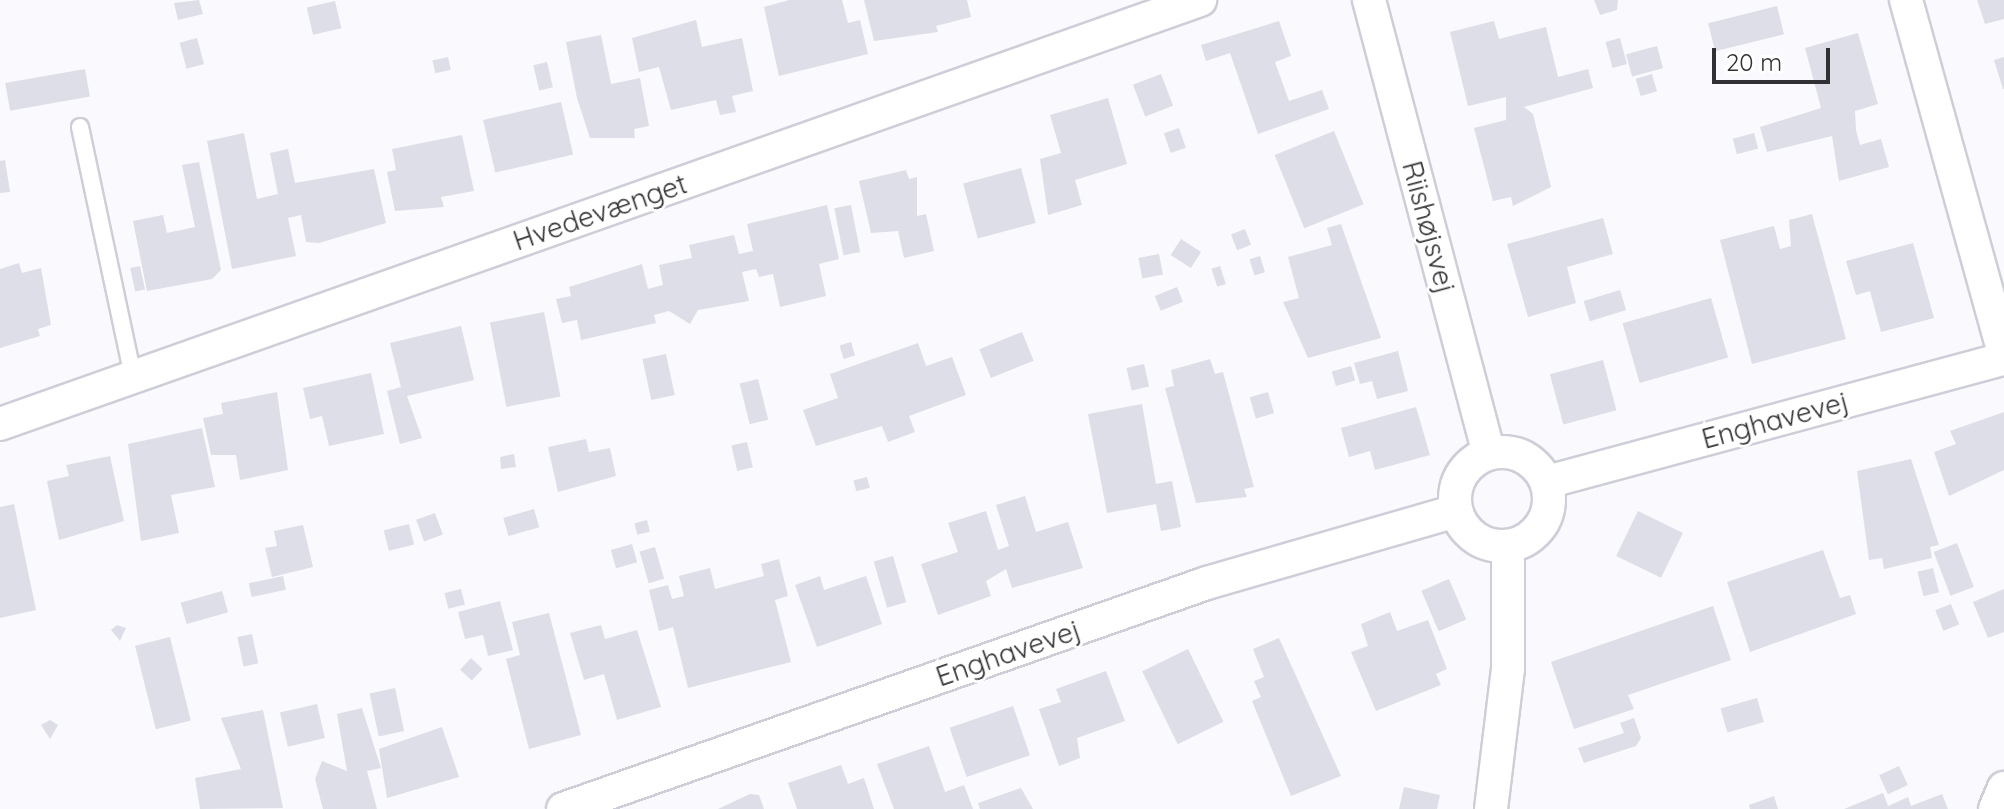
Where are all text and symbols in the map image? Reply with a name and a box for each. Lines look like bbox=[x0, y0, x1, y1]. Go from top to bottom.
scale bar bbox=[1716, 32, 1834, 82]
text: 20 m bbox=[1726, 47, 1782, 77]
street label: Riishøjsvej bbox=[1395, 157, 1463, 297]
street label: Hvedevænget bbox=[509, 167, 691, 257]
street label: Enghavevej bbox=[1698, 384, 1852, 456]
street label: Enghavevej bbox=[931, 613, 1085, 693]

